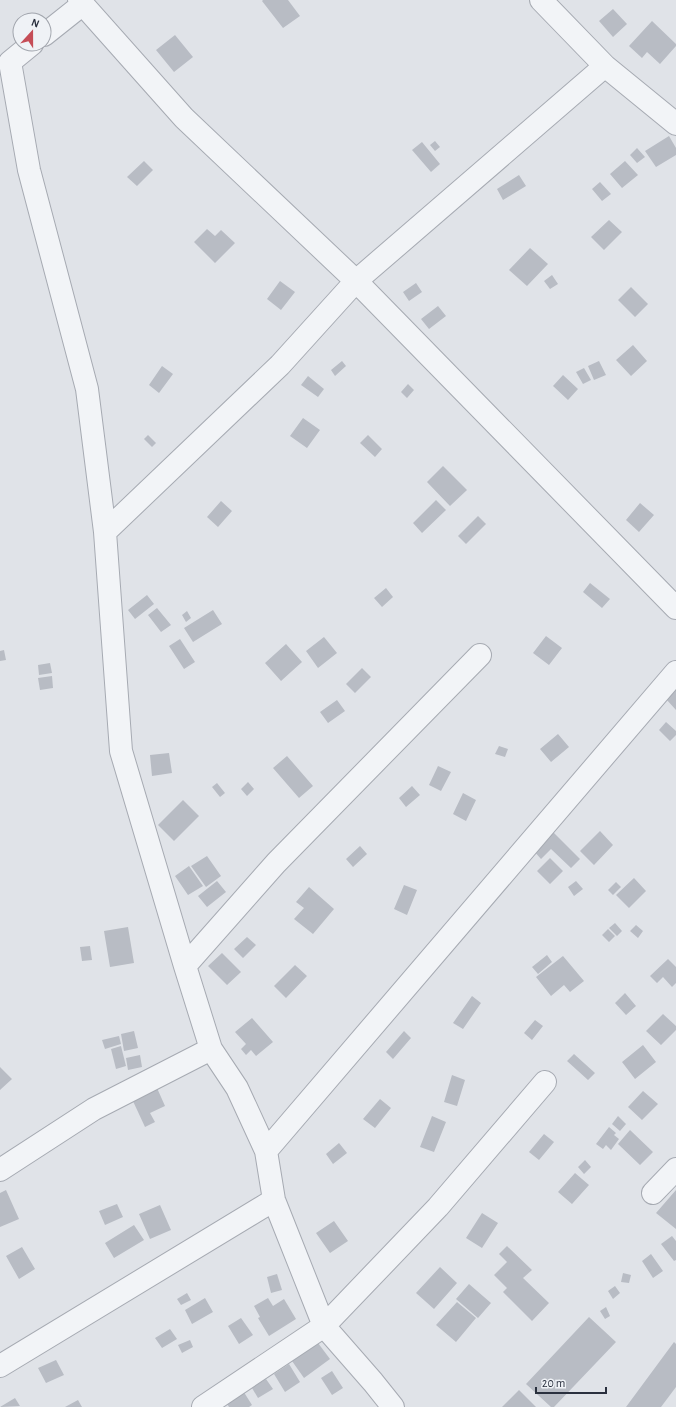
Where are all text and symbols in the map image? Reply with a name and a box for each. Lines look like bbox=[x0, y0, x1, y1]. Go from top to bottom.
north arrow bbox=[12, 12, 52, 52]
text: N bbox=[30, 17, 41, 30]
scale bar bbox=[536, 1369, 606, 1395]
text: 20 m bbox=[542, 1377, 565, 1389]

